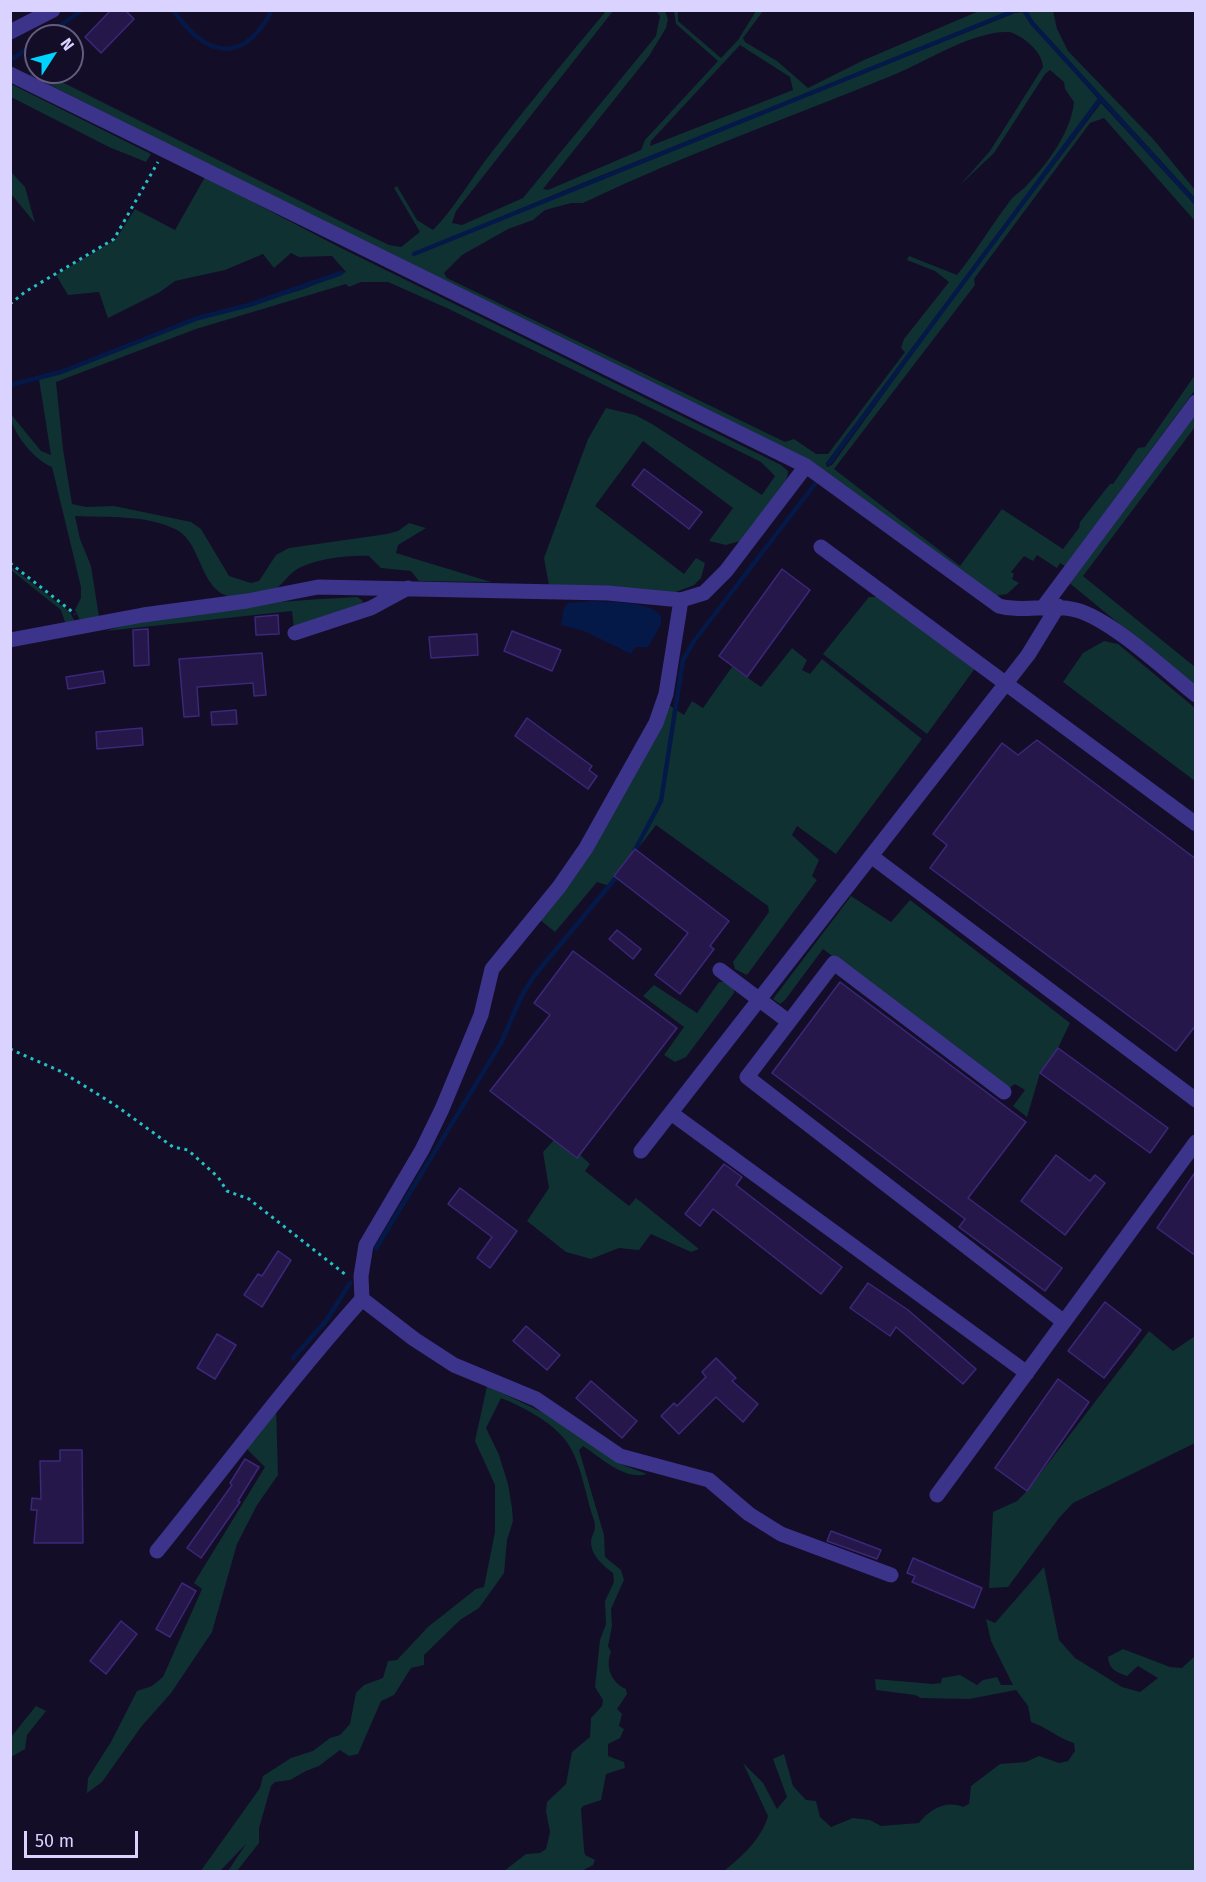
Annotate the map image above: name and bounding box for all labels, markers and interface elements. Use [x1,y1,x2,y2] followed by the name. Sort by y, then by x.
[24,24,84,84] north arrow
[57,34,78,54] text: N
[27,1819,141,1857] scale bar
[35,1830,74,1852] text: 50 m

